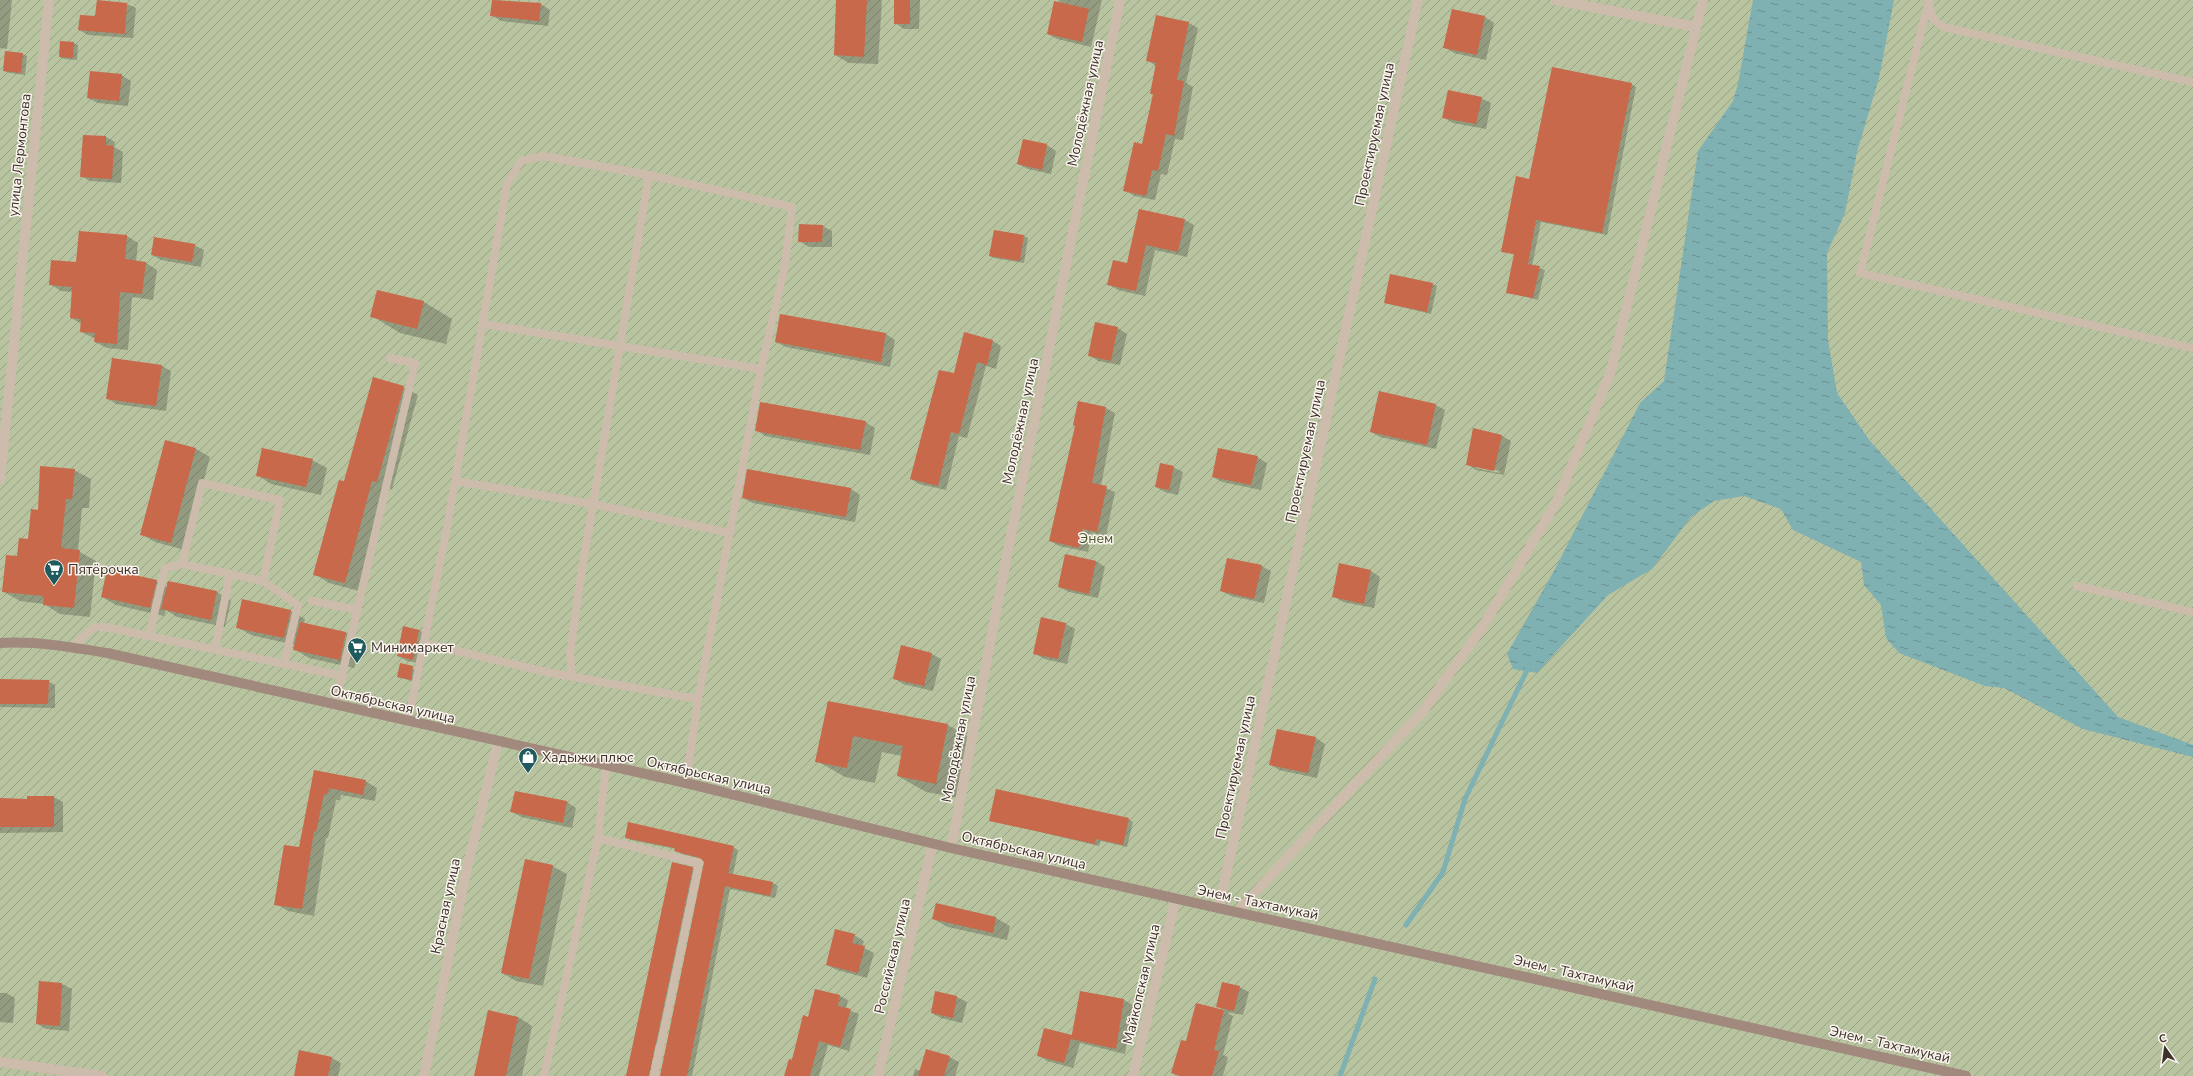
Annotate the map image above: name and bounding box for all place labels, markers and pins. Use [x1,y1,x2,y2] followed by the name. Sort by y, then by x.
[43,558,65,586] supermarket icon: Пятёрочка
[68,560,139,579] place label: Пятёрочка
[346,636,368,664] supermarket icon: Минимаркет
[371,638,455,657] place label: Минимаркет
[517,746,539,774] shop icon: Хадыжи плюс
[542,748,634,767] place label: Хадыжи плюс

